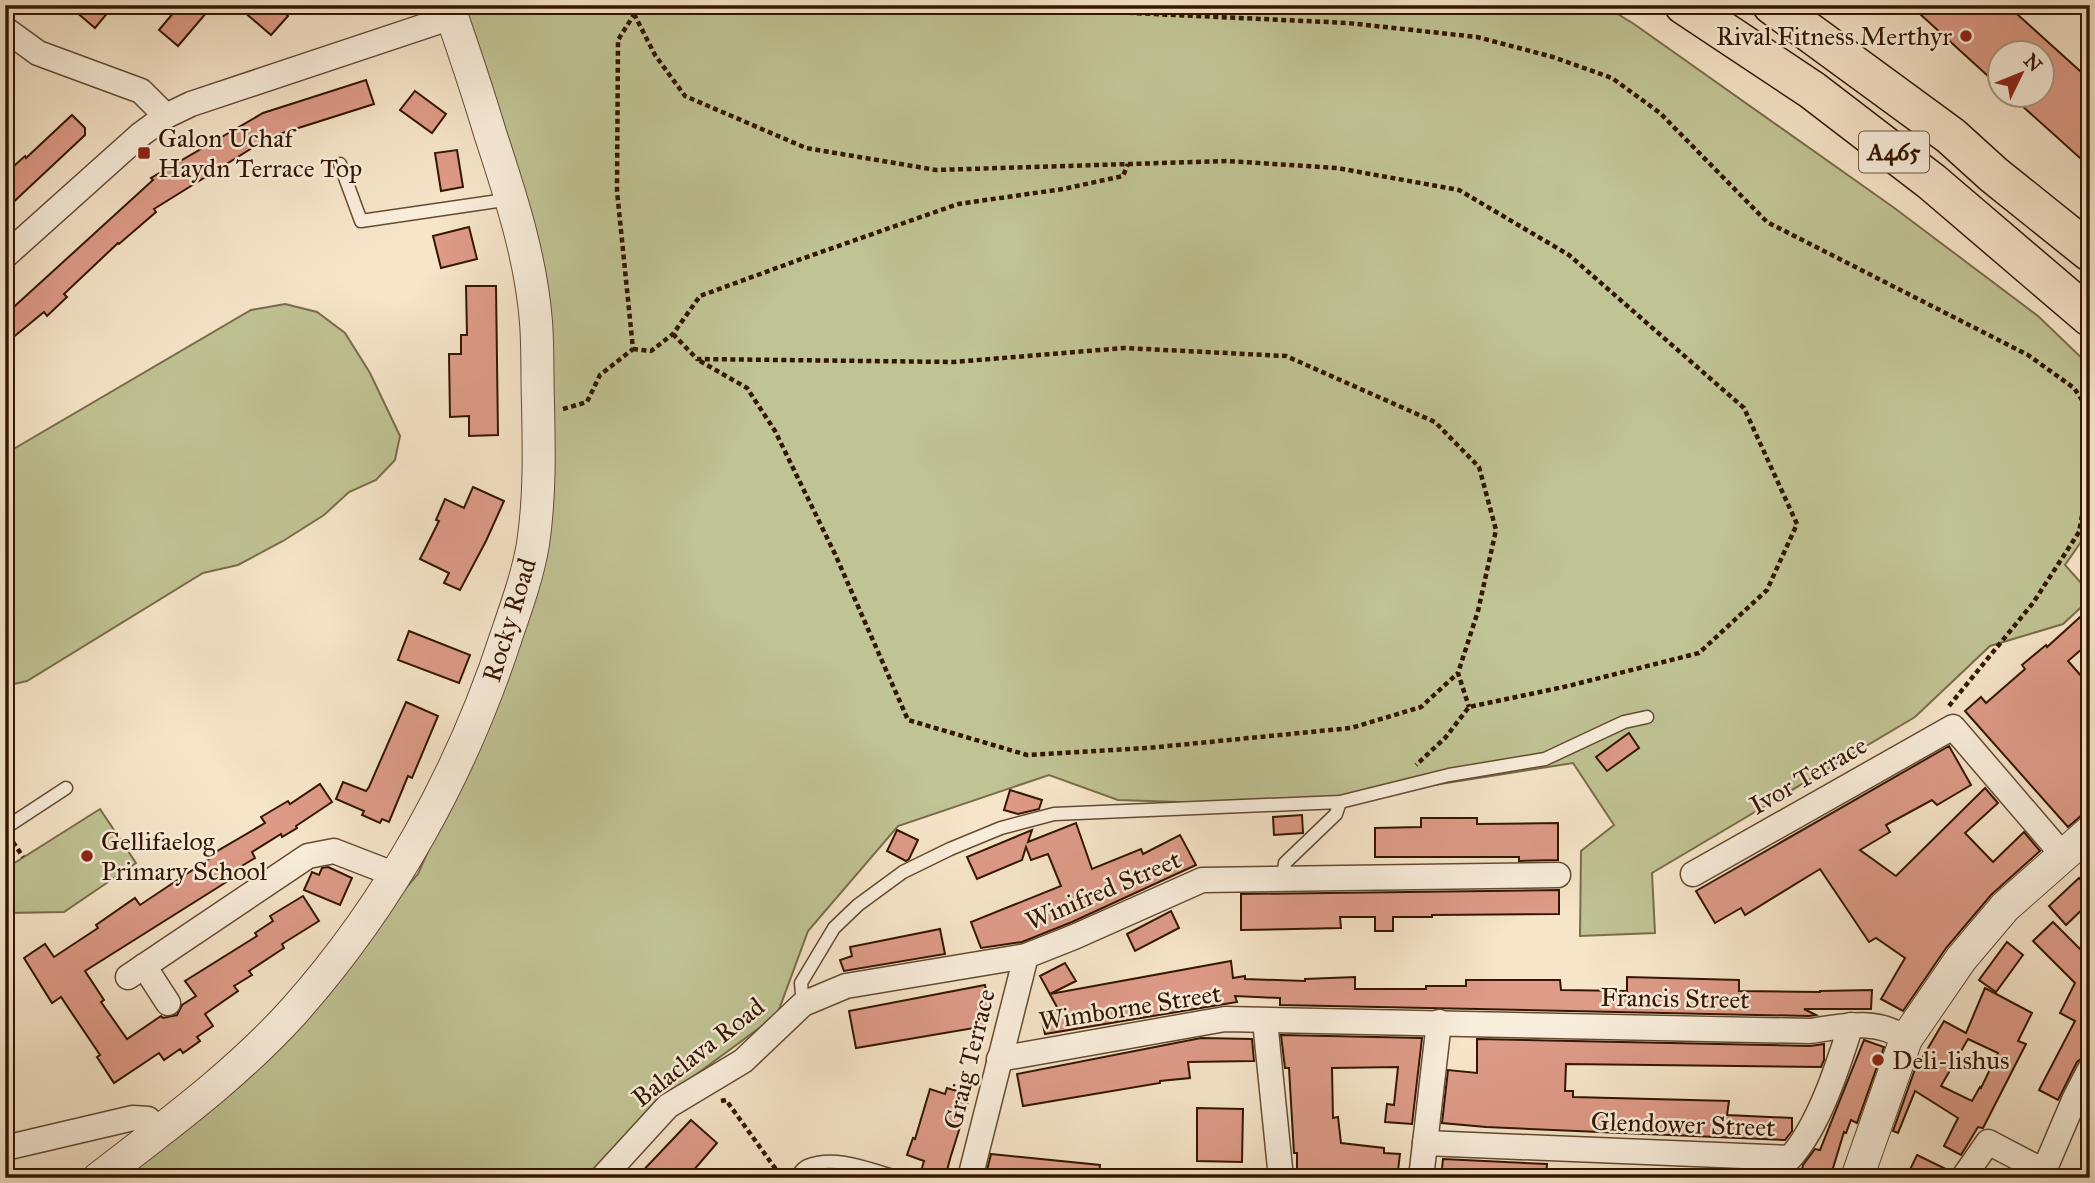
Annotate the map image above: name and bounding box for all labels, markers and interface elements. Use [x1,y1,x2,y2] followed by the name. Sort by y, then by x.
[1716,20,1952,52] place label: Rival Fitness Merthyr
[1958,28,1974,44] marker: Rival Fitness Merthyr
[1986,38,2056,108] north arrow
[2019,49,2047,76] text: N
[158,122,362,184] place label: Galon Uchaf Haydn Terrace Top
[1859,132,1929,172] road number: A465
[136,145,152,161] marker: Galon Uchaf Haydn Terrace Top
[475,554,543,686] street label: Rocky Road
[1744,729,1873,821] street label: Ivor Terrace
[101,825,267,887] place label: Gellifaelog Primary School
[1021,843,1185,937] street label: Winifred Street
[79,848,95,864] marker: Gellifaelog Primary School
[1037,977,1223,1037] street label: Wimborne Street
[1600,981,1750,1015] street label: Francis Street
[936,985,1002,1132] street label: Graig Terrace
[625,990,771,1114] street label: Balaclava Road
[1892,1044,2010,1076] place label: Deli-lishus
[1870,1052,1886,1068] marker: Deli-lishus
[1590,1105,1776,1143] street label: Glendower Street

